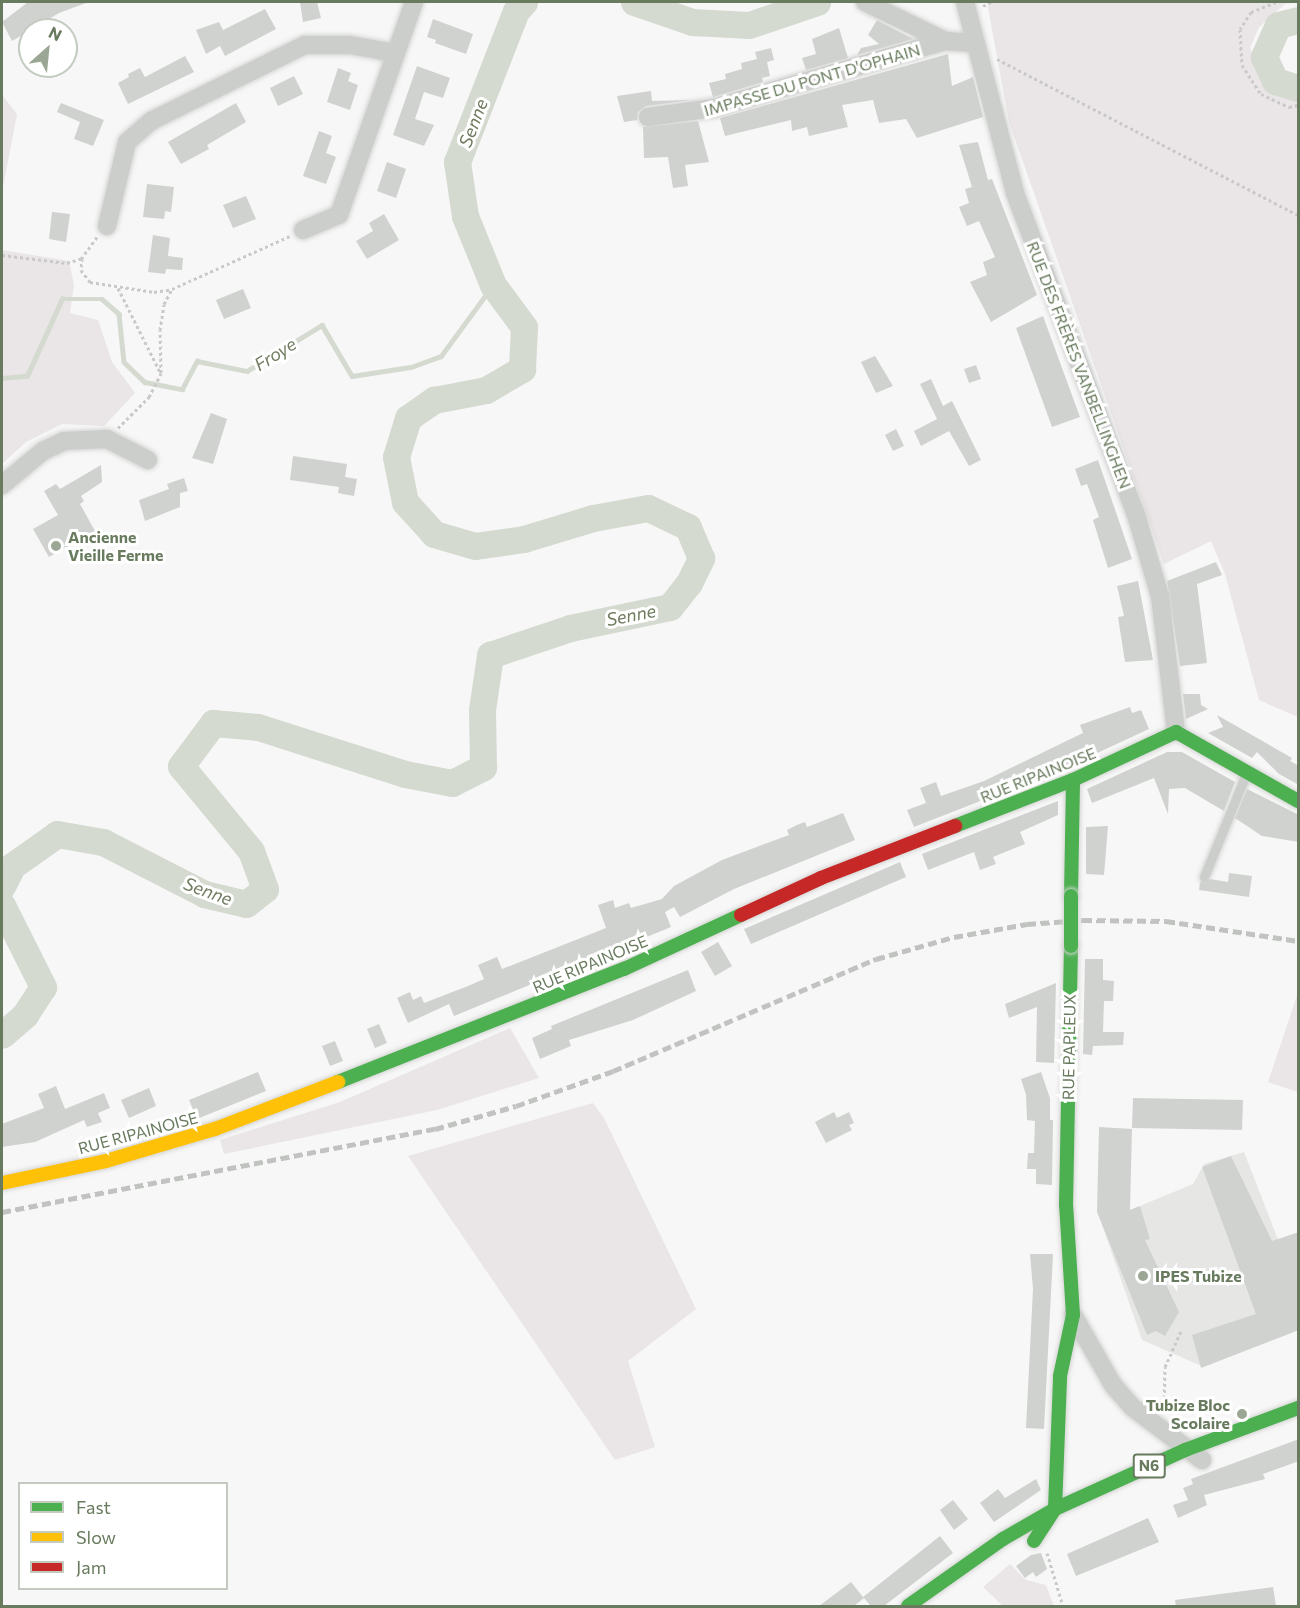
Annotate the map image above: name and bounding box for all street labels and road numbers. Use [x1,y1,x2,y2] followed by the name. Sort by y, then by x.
[702,40,922,120] street label: IMPASSE DU PONT D'OPHAIN
[1023,239,1135,491] street label: RUE DES FRÈRES VANBELLINGHEN
[977,743,1099,807] street label: RUE RIPAINOISE
[530,931,650,997] street label: RUE RIPAINOISE
[1058,994,1080,1100] street label: RUE PAPLEUX
[76,1108,200,1158] street label: RUE RIPAINOISE
[1132,1454,1166,1478] road number: N6

